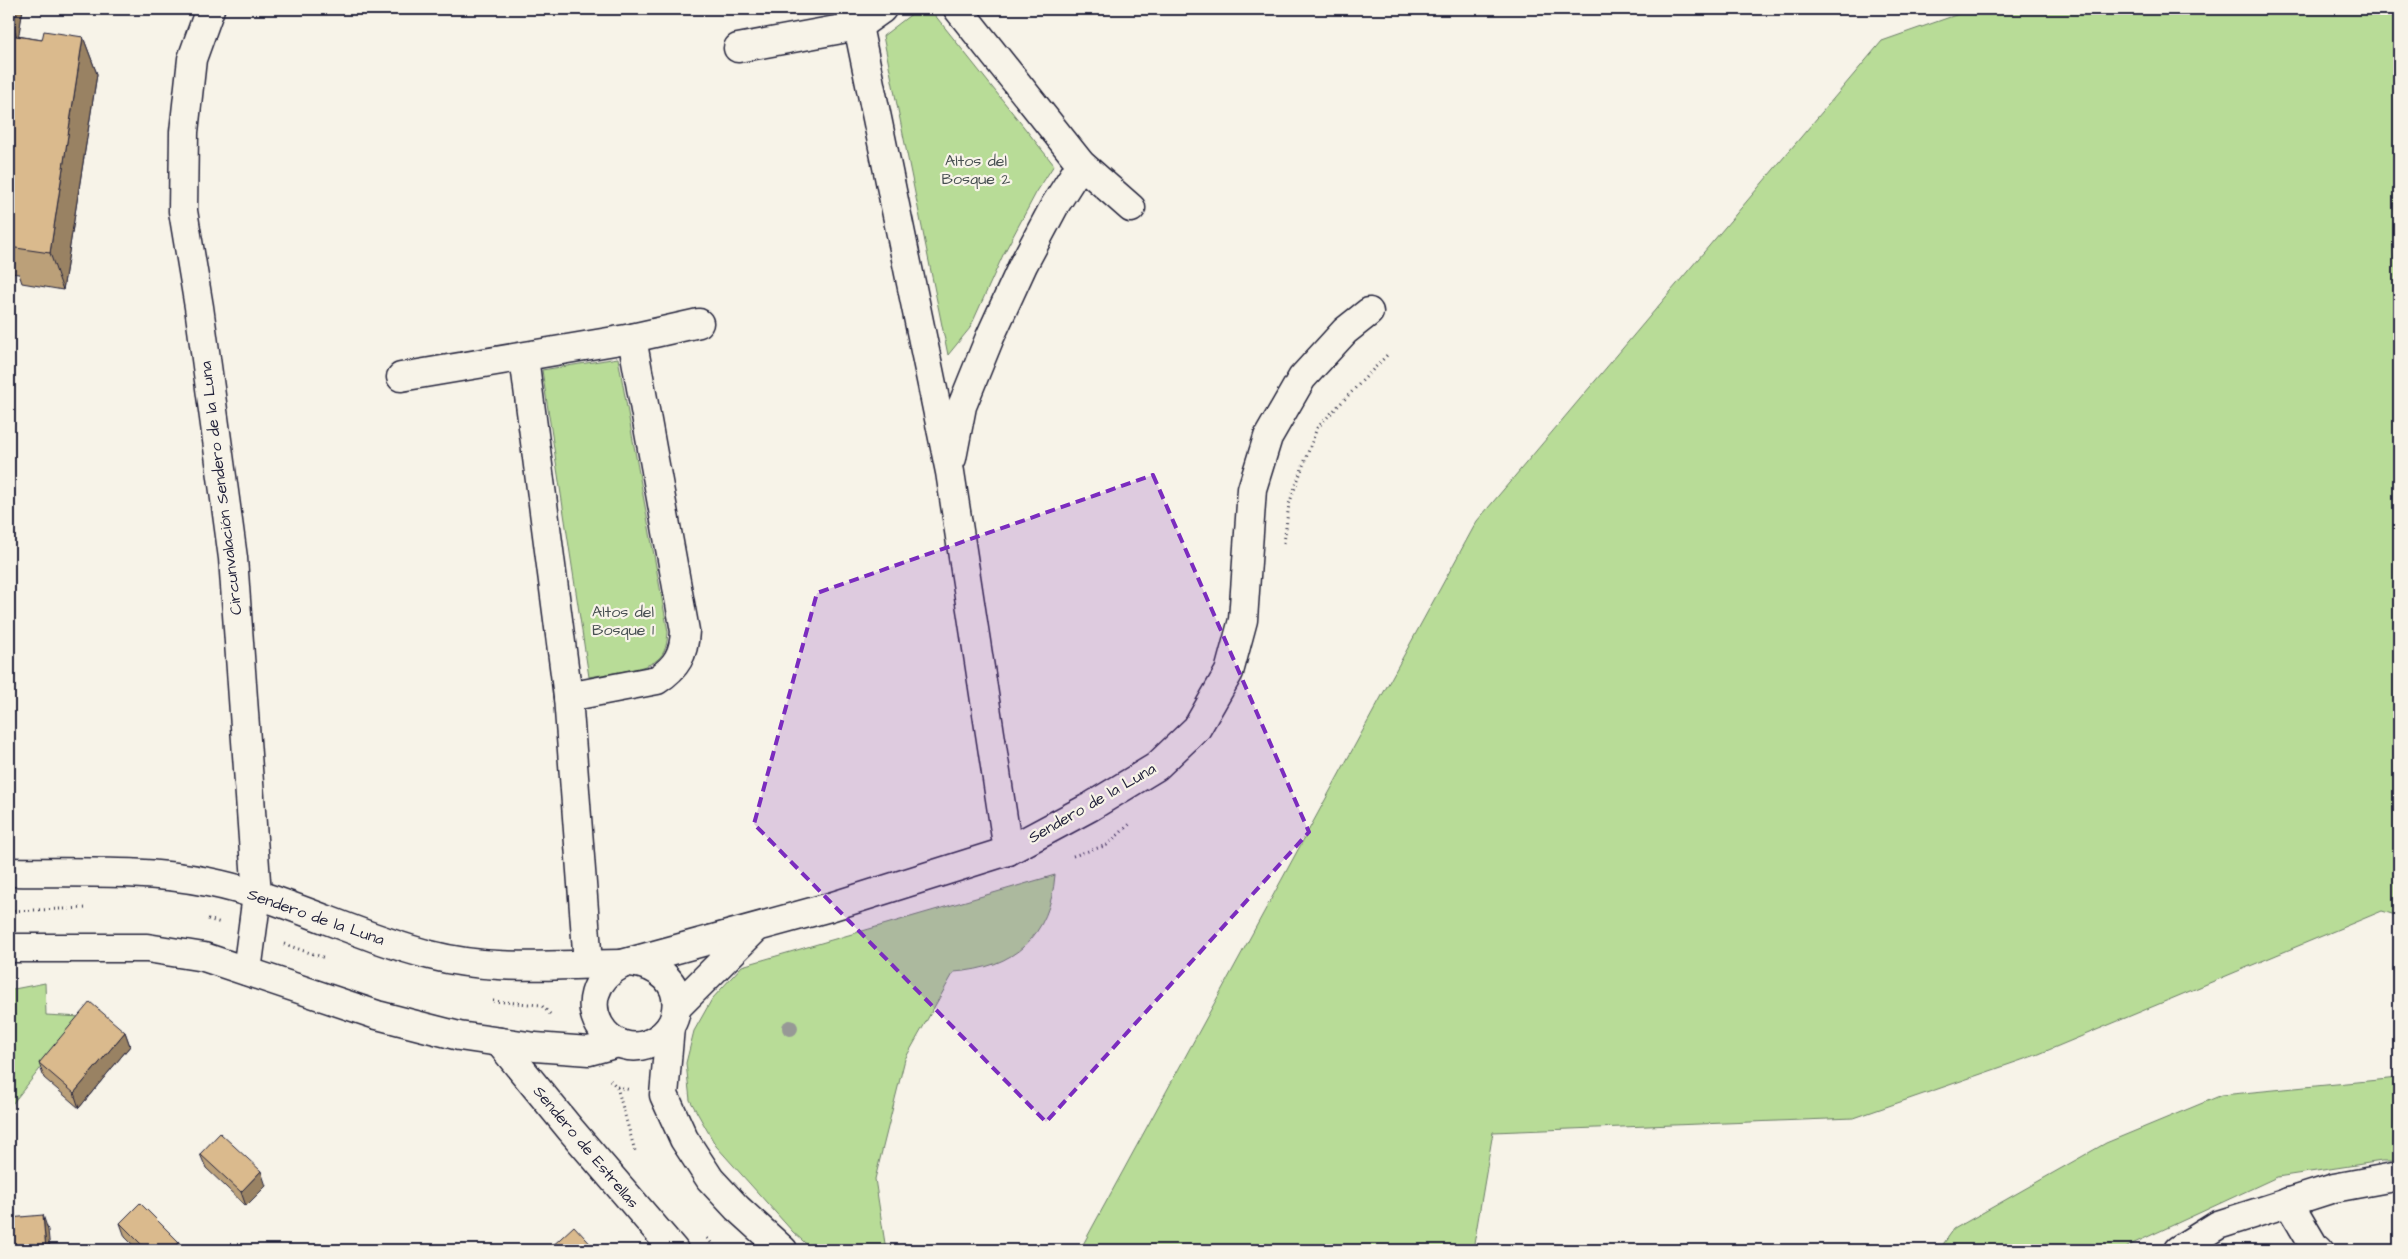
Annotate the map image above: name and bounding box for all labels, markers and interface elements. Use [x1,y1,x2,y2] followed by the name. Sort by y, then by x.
[942,150,1010,190] park label: Altos del Bosque 2
[195,360,247,616] street label: Circunvalación Sendero de la Luna
[592,601,654,641] park label: Altos del Bosque 1
[1024,758,1160,848] street label: Sendero de la Luna
[244,883,388,951] street label: Sendero de la Luna
[528,1081,644,1213] street label: Sendero de Estrellas

